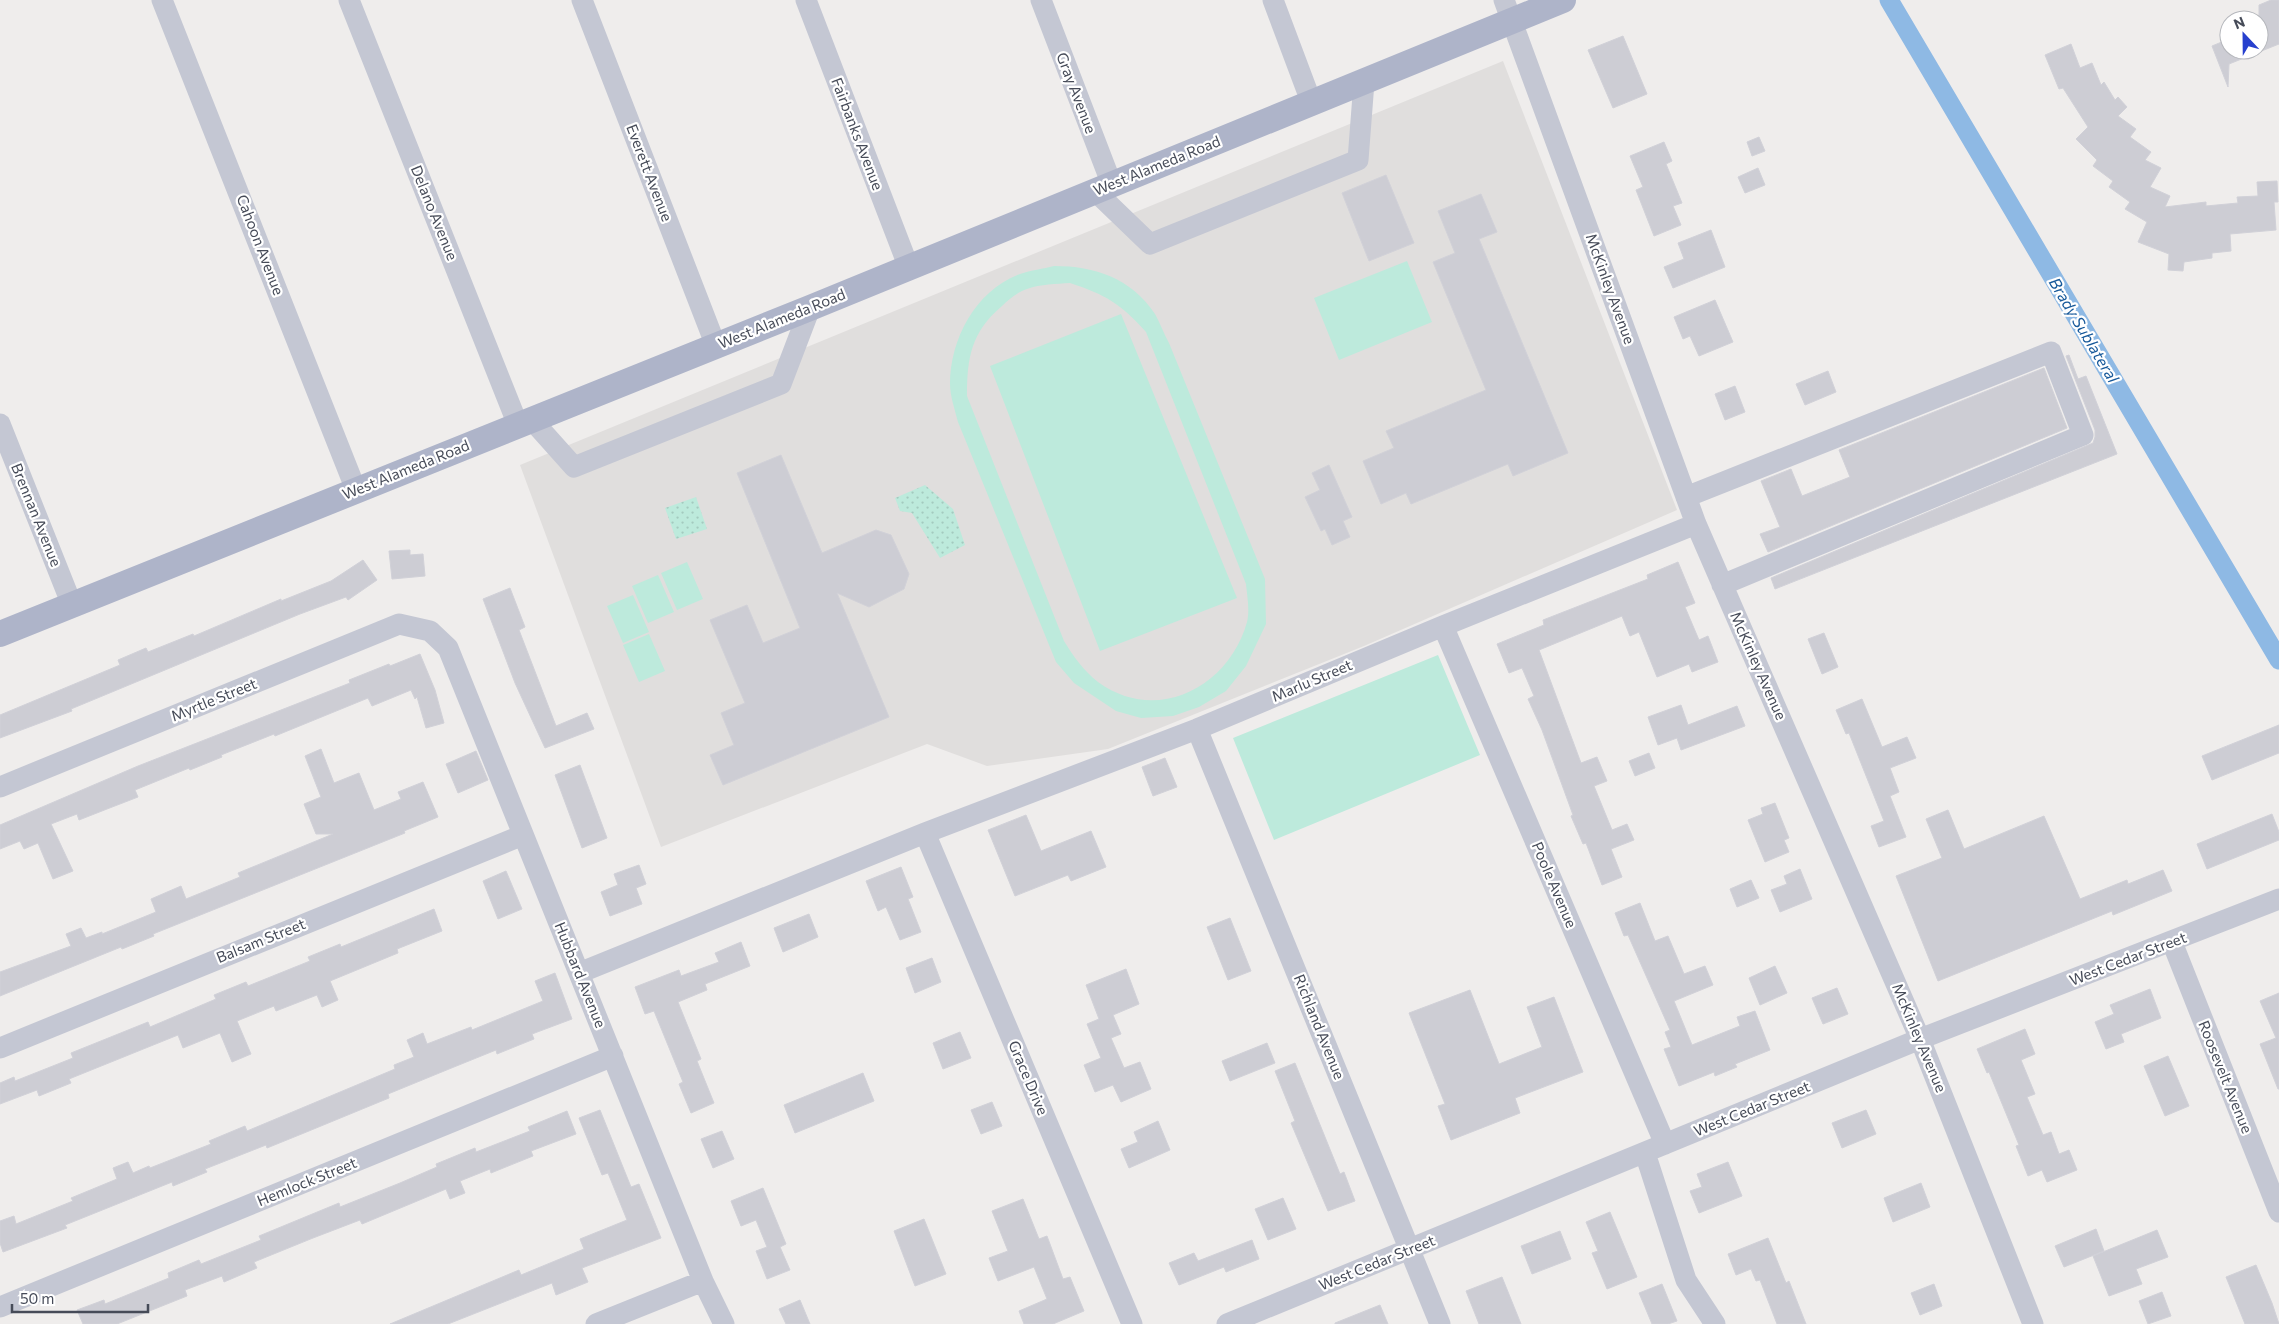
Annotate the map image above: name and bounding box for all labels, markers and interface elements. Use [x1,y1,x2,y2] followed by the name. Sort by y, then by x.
[2219,10,2269,60] north arrow
[2231,13,2247,32] text: N
[1053,50,1101,136] street label: Gray Avenue
[828,75,888,193] street label: Fairbanks Avenue
[623,121,677,224] street label: Everett Avenue
[1090,131,1223,199] street label: West Alameda Road
[408,162,462,263] street label: Delano Avenue
[234,192,288,297] street label: Cahoon Avenue
[1583,231,1639,347] street label: McKinley Avenue
[2046,274,2124,387] water label: Brady Sublateral
[715,284,848,352] street label: West Alameda Road
[339,435,472,503] street label: West Alameda Road
[8,460,66,569] street label: Brennan Avenue
[1727,609,1791,723] street label: McKinley Avenue
[1269,655,1354,705] street label: Marlu Street
[168,674,259,724] street label: Myrtle Street
[1529,839,1581,930] street label: Poole Avenue
[214,914,308,966] street label: Balsam Street
[552,919,610,1030] street label: Hubbard Avenue
[2067,927,2189,989] street label: West Cedar Street
[1291,971,1349,1082] street label: Richland Avenue
[1889,981,1951,1095] street label: McKinley Avenue
[2195,1018,2257,1136] street label: Roosevelt Avenue
[1005,1038,1053,1118] street label: Grace Drive
[1691,1077,1812,1140] street label: West Cedar Street
[254,1153,359,1209] street label: Hemlock Street
[1316,1231,1437,1294] street label: West Cedar Street
[12,1282,149,1314] scale bar
[20,1289,54,1307] text: 50 m

